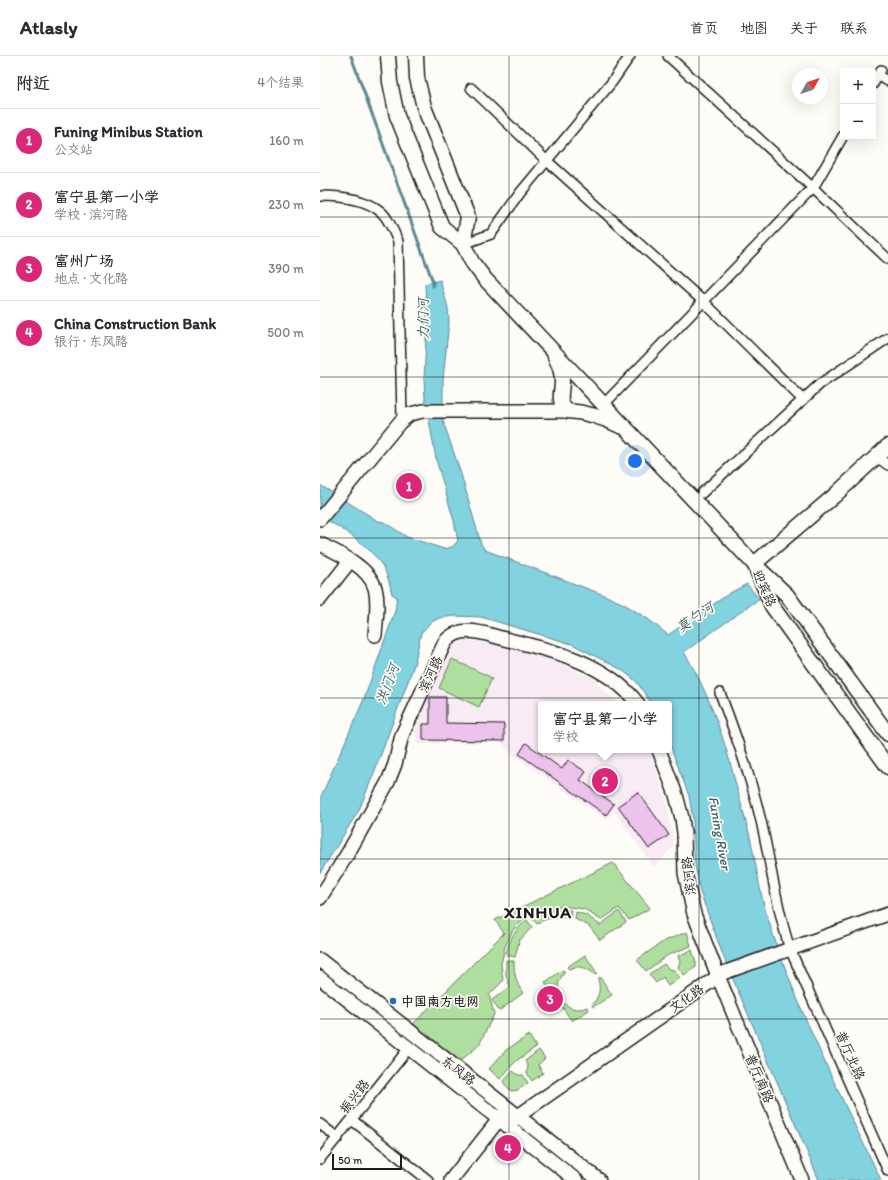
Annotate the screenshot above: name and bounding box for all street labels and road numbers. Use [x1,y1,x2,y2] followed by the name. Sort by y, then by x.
[750,567,779,609] street label: 迎宾路
[415,653,445,695] street label: 滨河路
[679,856,698,896] street label: 滨河路
[666,981,707,1016] street label: 文化路
[833,1028,868,1082] street label: 普厅北路
[742,1051,777,1105] street label: 普厅南路
[439,1052,479,1088] street label: 东风路
[336,1076,372,1116] street label: 振兴路

